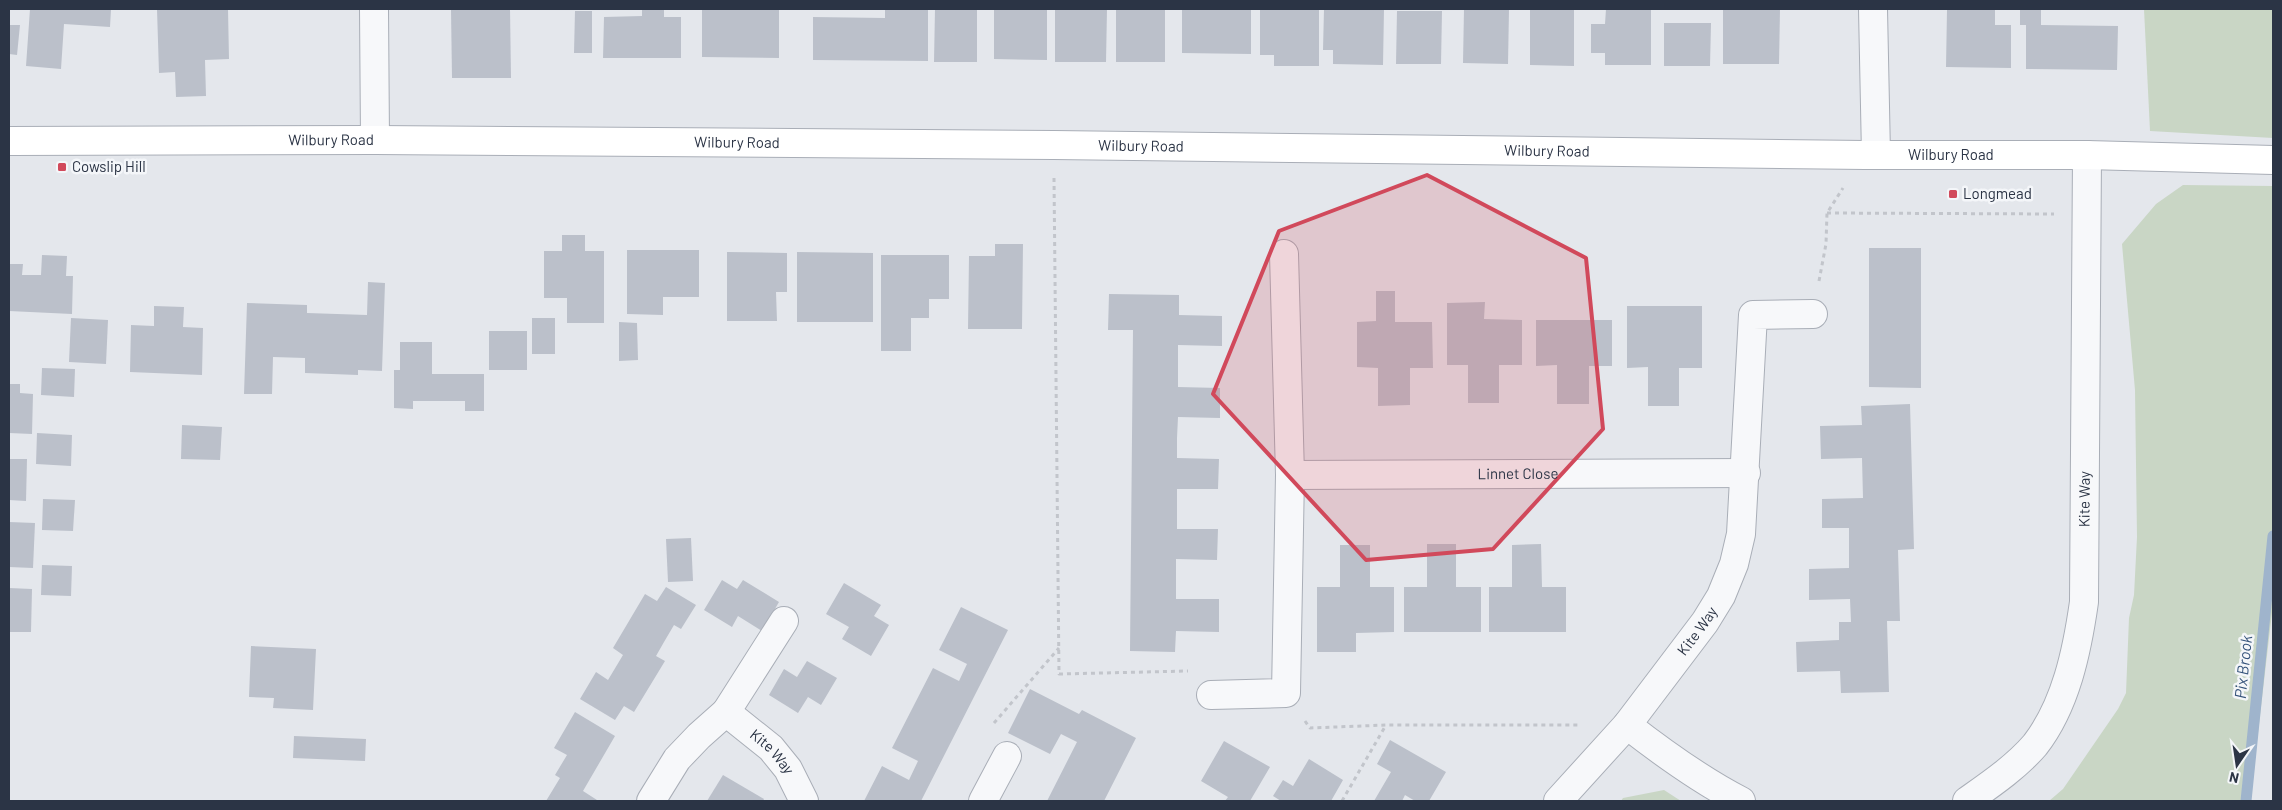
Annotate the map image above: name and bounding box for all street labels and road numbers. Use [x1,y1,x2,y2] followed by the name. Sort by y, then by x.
[288,130,374,148] street label: Wilbury Road
[694,132,780,151] street label: Wilbury Road
[1098,136,1184,155] street label: Wilbury Road
[1504,141,1590,160] street label: Wilbury Road
[1908,145,1994,163] street label: Wilbury Road
[1478,464,1558,482] street label: Linnet Close
[2075,471,2093,527] street label: Kite Way
[1673,603,1720,659] street label: Kite Way
[747,725,799,777] street label: Kite Way

